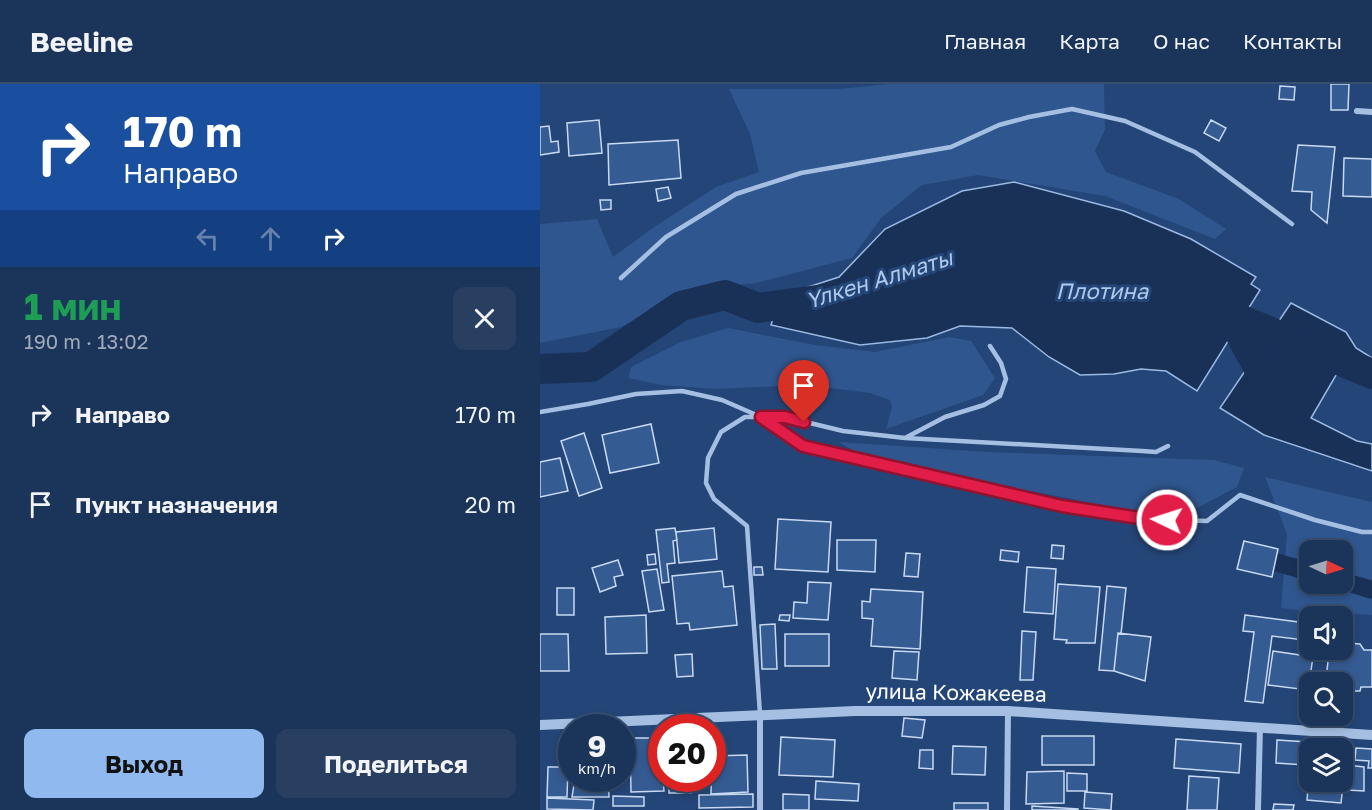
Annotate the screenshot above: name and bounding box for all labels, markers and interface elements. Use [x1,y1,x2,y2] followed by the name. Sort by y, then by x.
[30,25,133,58] text: Beeline
[944,28,1026,54] text: Главная
[1059,28,1120,54] text: Карта
[1153,28,1210,54] text: О нас
[1243,28,1342,54] text: Контакты
[123,106,242,156] text: 170 m
[24,108,102,186] icon: right
[123,157,238,189] text: Направо
[191,222,224,255] icon: left
[254,222,287,255] icon: ahead
[317,222,350,255] icon: right
[802,243,956,314] water label: Үлкен Алматы
[1056,277,1150,304] water label: Плотина
[24,285,121,328] text: 1 мин
[453,287,516,350] button: close
[24,329,148,353] text: 190 m · 13:02
[778,360,829,422] pin
[787,369,820,402] icon: arrive
[24,398,57,431] icon: right
[75,401,170,428] text: Направо
[455,401,516,428] text: 170 m
[24,488,57,521] icon: arrive
[1135,488,1199,552] position arrow
[75,491,278,518] text: Пункт назначения
[465,491,516,518] text: 20 m
[1299,540,1353,594] north arrow
[1299,540,1353,792] map controls
[1299,606,1353,660] button: sound
[1299,672,1353,726] button: search
[865,677,1047,707] street label: улица Кожакеева
[648,714,726,792] speed limit sign: 20
[587,728,607,764] text: 9
[24,729,264,798] button: Выход
[276,729,516,798] button: Поделиться
[1299,738,1353,792] button: layers
[578,759,616,777] text: km/h

